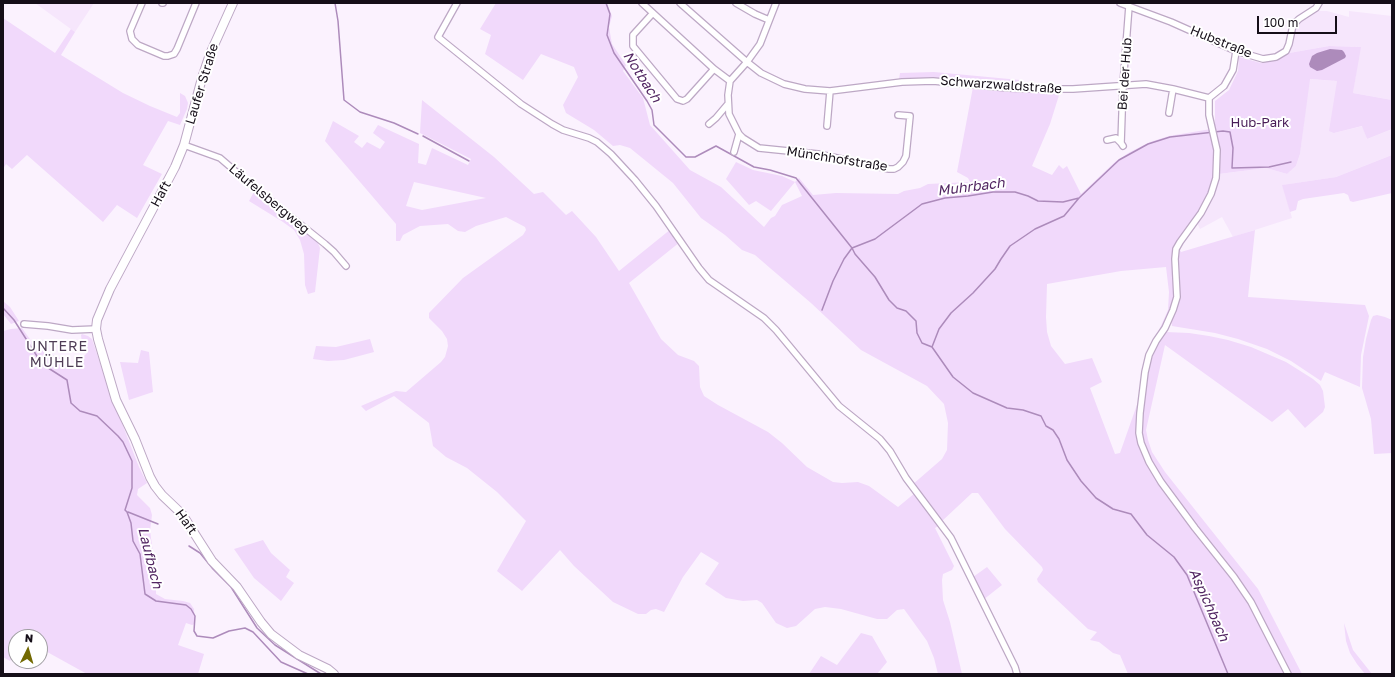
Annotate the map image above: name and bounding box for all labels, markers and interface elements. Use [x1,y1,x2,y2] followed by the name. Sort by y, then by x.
[1259,8,1339,34] scale bar
[1264,15,1298,30] text: 100 m
[1188,23,1254,61] street label: Hubstraße
[1115,37,1135,111] street label: Bei der Hub
[182,42,222,126] street label: Laufer Straße
[619,48,665,106] water label: Notbach
[940,73,1062,97] street label: Schwarzwaldstraße
[1231,115,1289,131] park label: Hub-Park
[785,143,889,175] street label: Münchhofstraße
[226,161,312,237] street label: Läufelsbergweg
[937,175,1005,199] water label: Muhrbach
[148,178,174,210] street label: Haft
[26,339,88,372] district label: UNTERE MÜHLE
[172,506,200,538] street label: Haft
[134,526,166,590] water label: Laufbach
[1185,566,1233,644] water label: Aspichbach
[8,629,48,669] north arrow
[24,631,34,644] text: N

